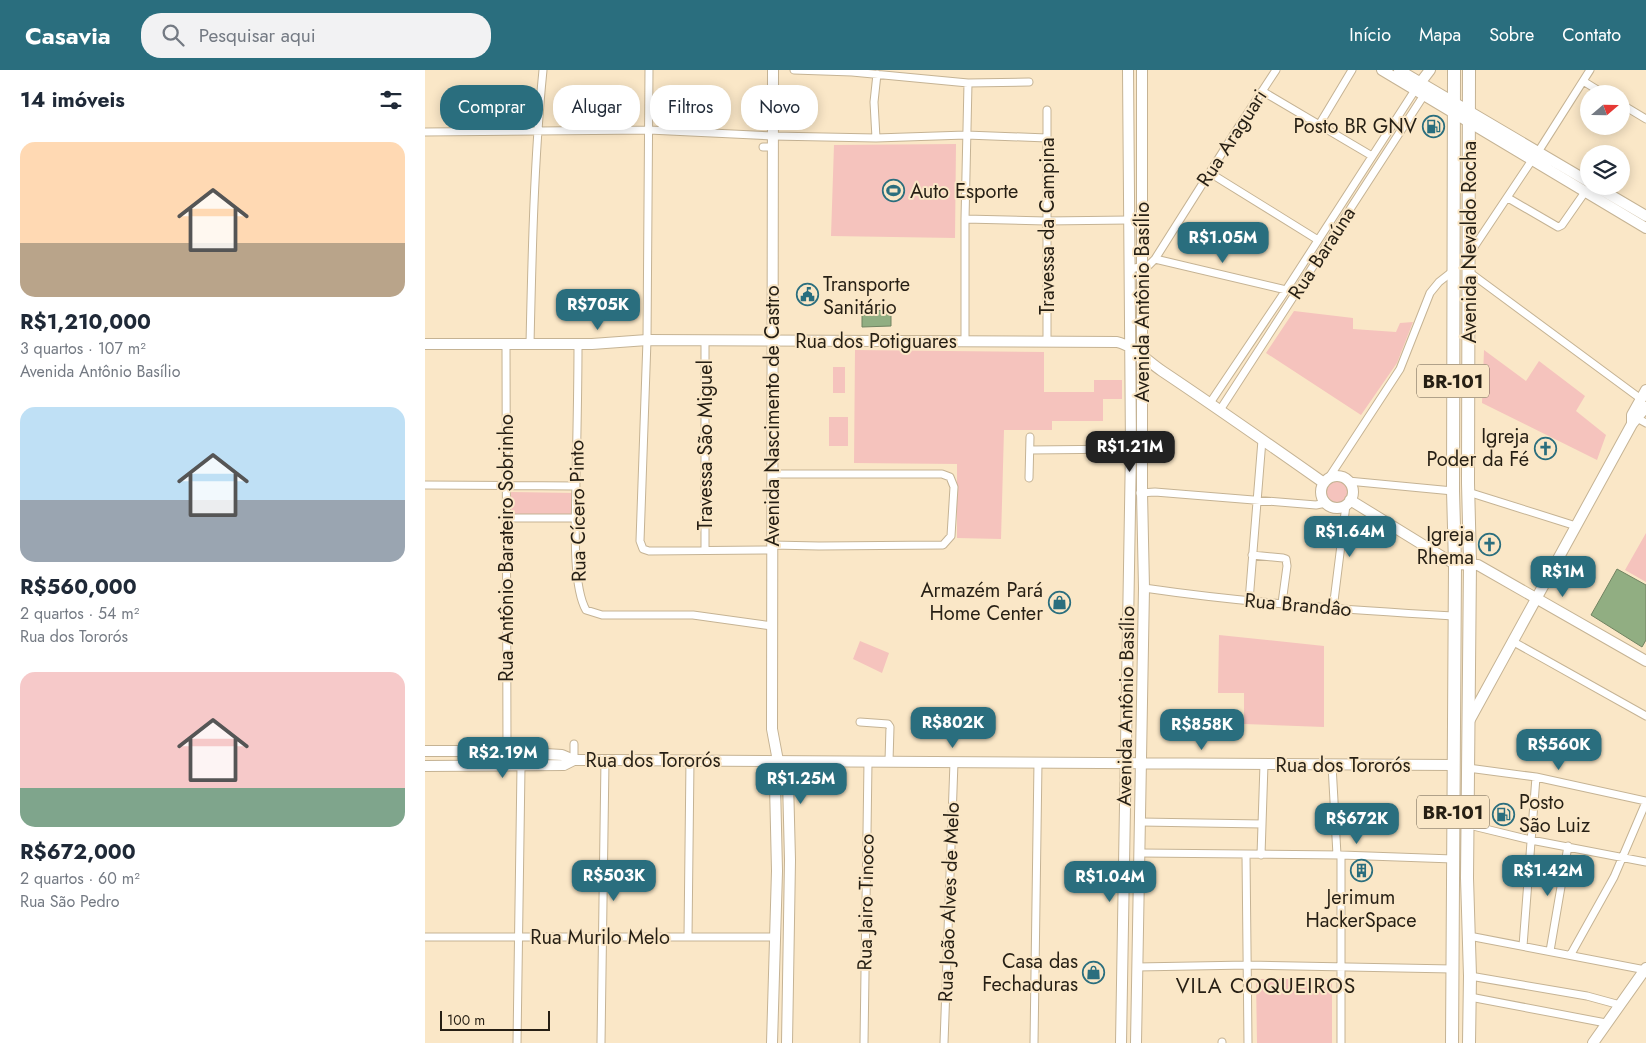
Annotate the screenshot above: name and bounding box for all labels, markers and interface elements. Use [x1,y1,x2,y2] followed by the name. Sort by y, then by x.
[141,13,491,58] search box
[25,18,111,53] text: Casavia
[159,21,187,49] icon: search
[199,22,316,49] text: Pesquisar aqui
[1349,22,1391,48] text: Início
[1419,22,1461,48] text: Mapa
[1489,22,1534,48] text: Sobre
[1562,22,1621,48] text: Contato
[1190,84,1274,192] street label: Rua Araguari
[20,85,125,115] text: 14 imóveis
[440,85,543,130] chip: Comprar
[553,85,640,130] chip: Alugar
[650,85,731,130] chip: Filtros
[741,85,818,130] chip: Novo
[1580,85,1630,135] north arrow
[1580,85,1630,195] map controls
[377,86,405,114] icon: filters
[1293,112,1418,141] place label: Posto BR GNV
[1421,114,1445,138] fuel station icon: Posto BR GNV
[1033,137,1062,315] street label: Travessa da Campina
[1455,141,1484,343] street label: Avenida Nevaldo Rocha
[1580,145,1630,195] button: layers
[168,175,258,265] icon: home
[910,177,1018,206] place label: Auto Esporte
[882,179,906,203] sports icon: Auto Esporte
[1281,201,1363,305] street label: Rua Baraúna
[1128,202,1157,402] street label: Avenida Antônio Basílio
[1177,222,1269,264] pin: R$1.05M
[1189,226,1257,249] text: R$1.05M
[823,270,910,322] place label: Transporte Sanitário
[795,283,819,307] public building icon: Transporte Sanitário
[758,285,787,547] street label: Avenida Nascimento de Castro
[557,288,639,331] pin: R$705K
[567,293,629,316] text: R$705K
[20,307,151,337] text: R$1,210,000
[795,327,957,356] street label: Rua dos Potiguares
[20,337,146,360] text: 3 quartos · 107 m²
[20,360,180,383] text: Avenida Antônio Basílio
[691,360,720,530] street label: Travessa São Miguel
[1417,364,1489,398] road number: BR-101
[492,414,521,682] street label: Rua Antônio Barateiro Sobrinho
[1426,422,1529,474] place label: Igreja Poder da Fé
[1084,430,1176,473] pin: R$1.21M
[1097,435,1163,458] text: R$1.21M
[1533,436,1557,460] church icon: Igreja Poder da Fé
[168,440,258,530] icon: home
[562,440,594,582] street label: Rua Cícero Pinto
[1304,516,1396,558] pin: R$1.64M
[1315,520,1385,543] text: R$1.64M
[1417,520,1474,572] place label: Igreja Rhema
[1478,533,1502,557] church icon: Igreja Rhema
[1533,556,1593,598] pin: R$1M
[1542,560,1584,583] text: R$1M
[20,572,137,602] text: R$560,000
[920,576,1043,628] place label: Armazém Pará Home Center
[1243,586,1353,624] street label: Rua Brandâo
[1047,590,1071,614] shop icon: Armazém Pará Home Center
[20,602,139,625] text: 2 quartos · 54 m²
[1110,605,1142,807] street label: Avenida Antônio Basílio
[20,625,128,648] text: Rua dos Tororós
[168,705,258,795] icon: home
[912,706,994,749] pin: R$802K
[1161,708,1243,751] pin: R$858K
[922,711,984,734] text: R$802K
[1171,713,1233,736] text: R$858K
[1518,728,1600,771] pin: R$560K
[1527,733,1591,756] text: R$560K
[457,736,549,779] pin: R$2.19M
[468,741,538,764] text: R$2.19M
[586,746,720,775] street label: Rua dos Tororós
[1276,751,1410,780] street label: Rua dos Tororós
[755,762,847,805] pin: R$1.25M
[767,767,835,790] text: R$1.25M
[1519,788,1590,840] place label: Posto São Luiz
[1417,796,1489,829] road number: BR-101
[931,801,967,1002] street label: Rua João Alves de Melo
[1316,802,1398,845] pin: R$672K
[1491,802,1515,826] fuel station icon: Posto São Luiz
[1326,807,1388,830] text: R$672K
[850,833,882,971] street label: Rua Jairo Tinoco
[20,837,136,867] text: R$672,000
[1502,854,1594,897] pin: R$1.42M
[1349,859,1373,883] building icon: Jerimum HackerSpace
[1513,859,1583,882] text: R$1.42M
[573,860,655,902] pin: R$503K
[1064,860,1156,903] pin: R$1.04M
[583,864,645,887] text: R$503K
[1075,865,1145,888] text: R$1.04M
[20,867,140,890] text: 2 quartos · 60 m²
[1306,883,1416,935] place label: Jerimum HackerSpace
[20,890,120,913] text: Rua São Pedro
[530,923,670,952] street label: Rua Murilo Melo
[982,947,1078,999] place label: Casa das Fechaduras
[1082,961,1106,985] shop icon: Casa das Fechaduras
[1176,971,1356,1001] district label: VILA COQUEIROS
[440,1008,550,1031] scale bar
[447,1010,485,1030] text: 100 m

